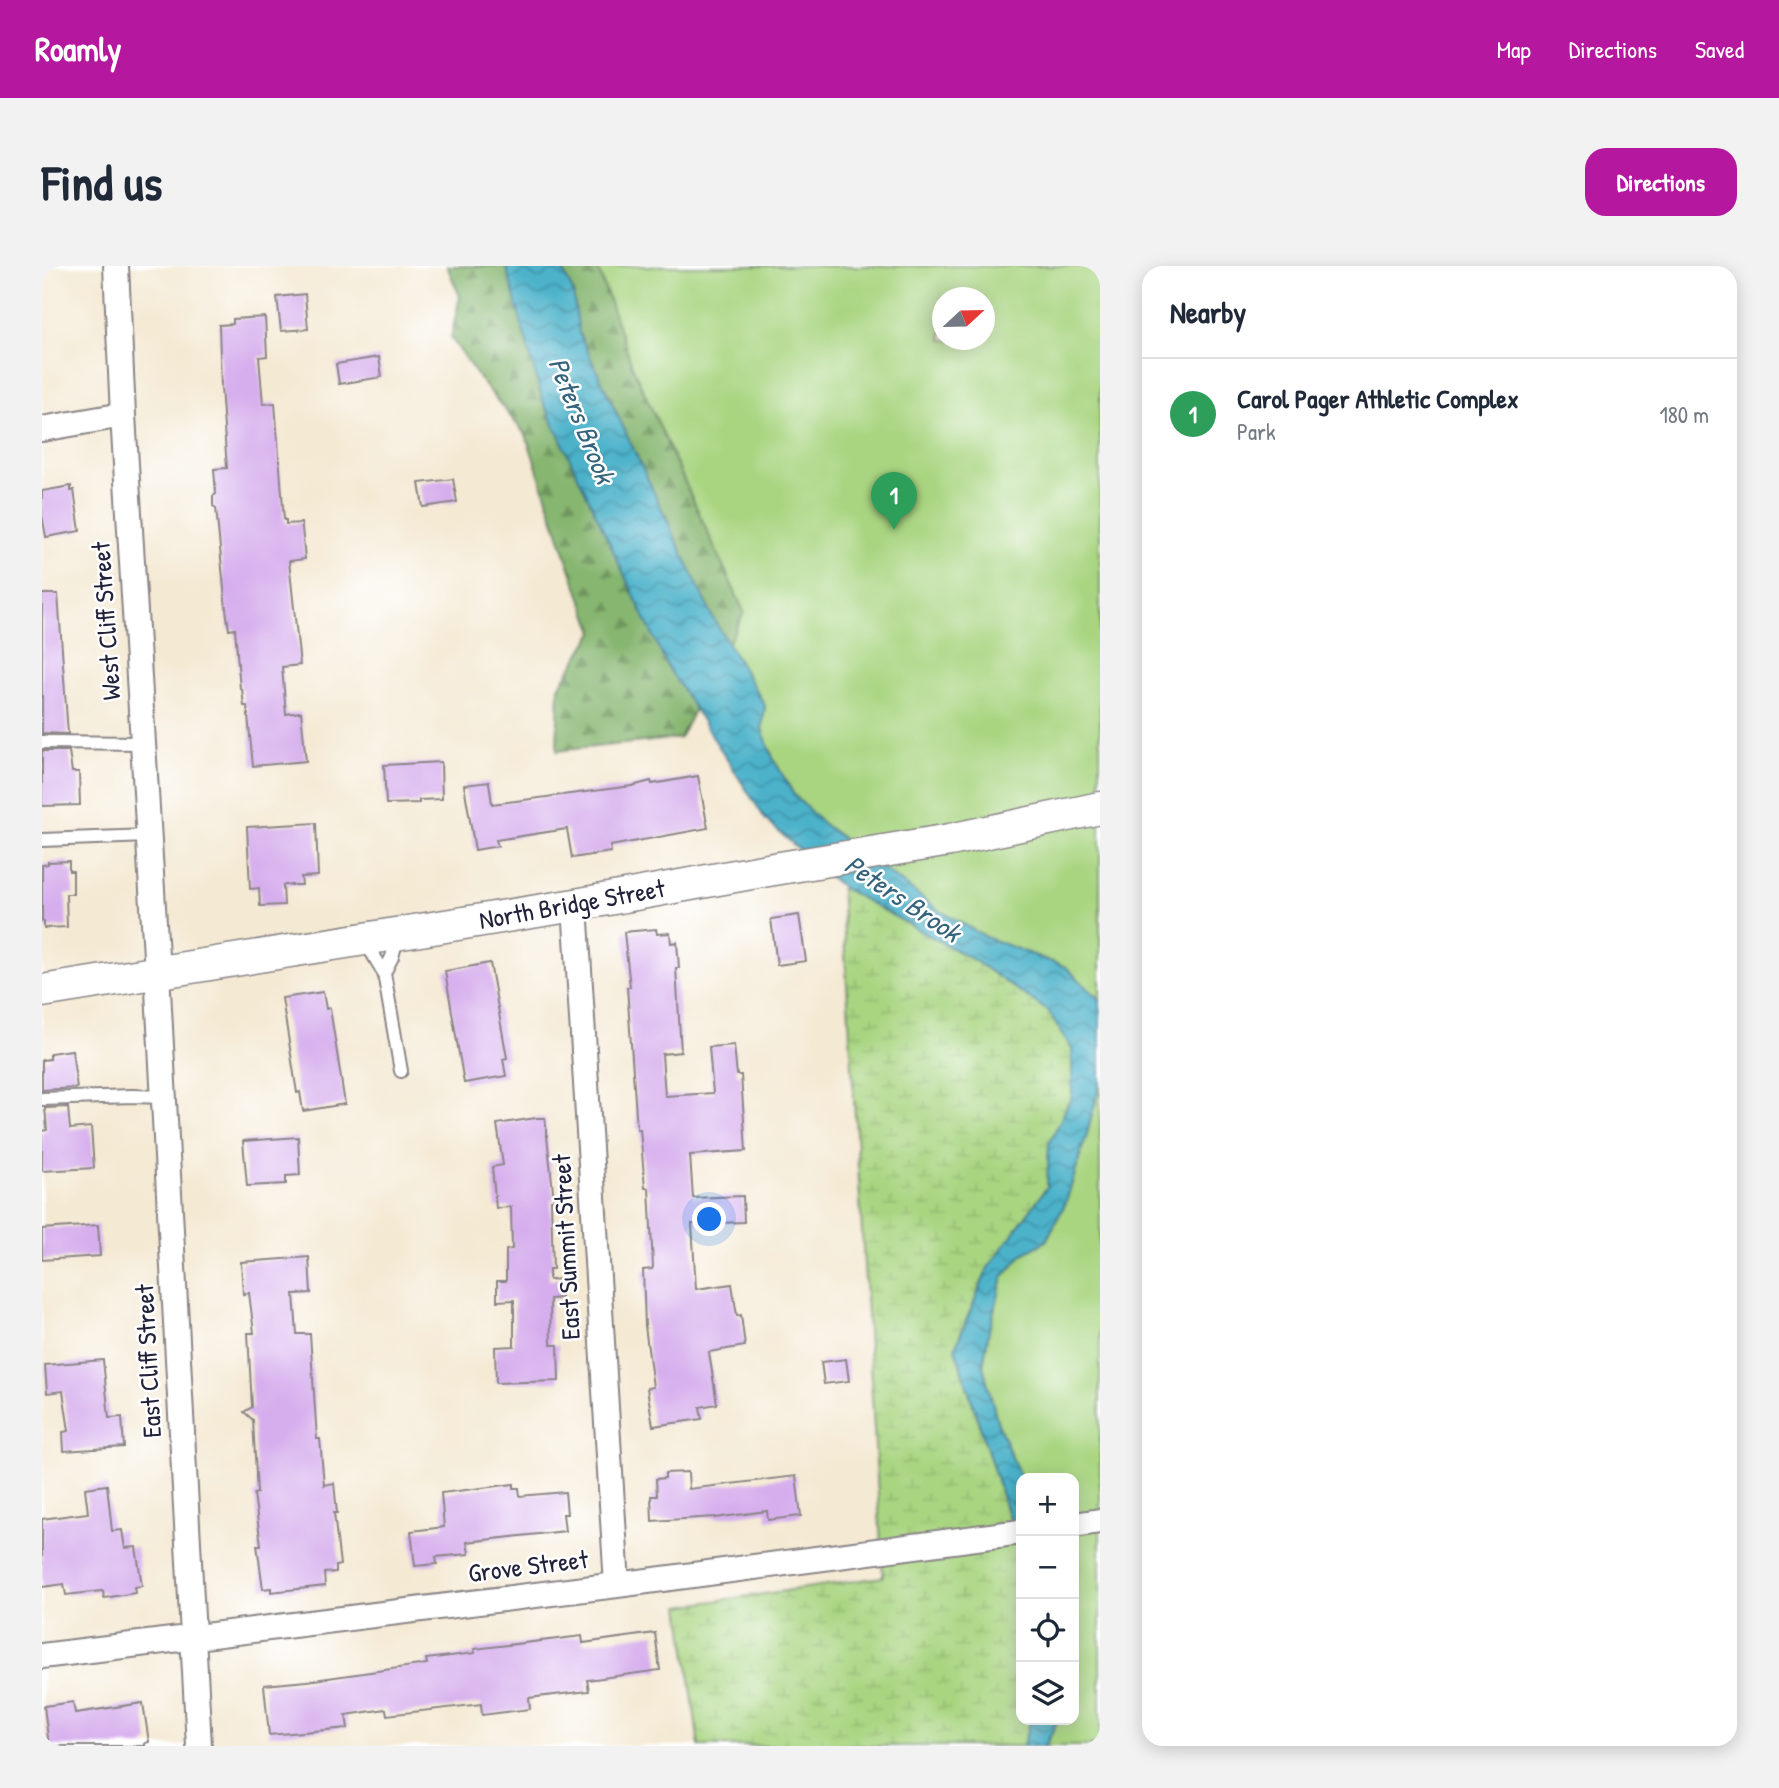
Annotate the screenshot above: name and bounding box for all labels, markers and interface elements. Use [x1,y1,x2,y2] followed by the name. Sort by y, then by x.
[35,27,121,71] text: Roamly
[1497,33,1531,65] text: Map
[1569,33,1657,65] text: Directions
[1695,33,1744,65] text: Saved
[1585,148,1737,216] button: Directions
[42,149,162,215] text: Find us
[932,287,995,350] north arrow
[1170,292,1246,332] text: Nearby
[540,351,625,491] water label: Peters Brook
[1237,381,1519,416] text: Carol Pager Athletic Complex
[1189,399,1197,430] text: 1
[1659,399,1709,430] text: 180 m
[1237,416,1275,447] text: Park
[871,472,917,530] pin: 1
[82,540,128,701] street label: West Cliff Street
[837,845,971,952] water label: Peters Brook
[476,870,668,937] street label: North Bridge Street
[543,1152,588,1341] street label: East Summit Street
[692,1202,726,1236] your location
[126,1282,169,1439] street label: East Cliff Street
[1016,1473,1079,1725] map controls
[1016,1473,1079,1536] button: +
[1016,1536,1079,1599] button: −
[466,1541,591,1590] street label: Grove Street
[1016,1599,1079,1662] button: locate
[1016,1662,1079,1725] button: layers

